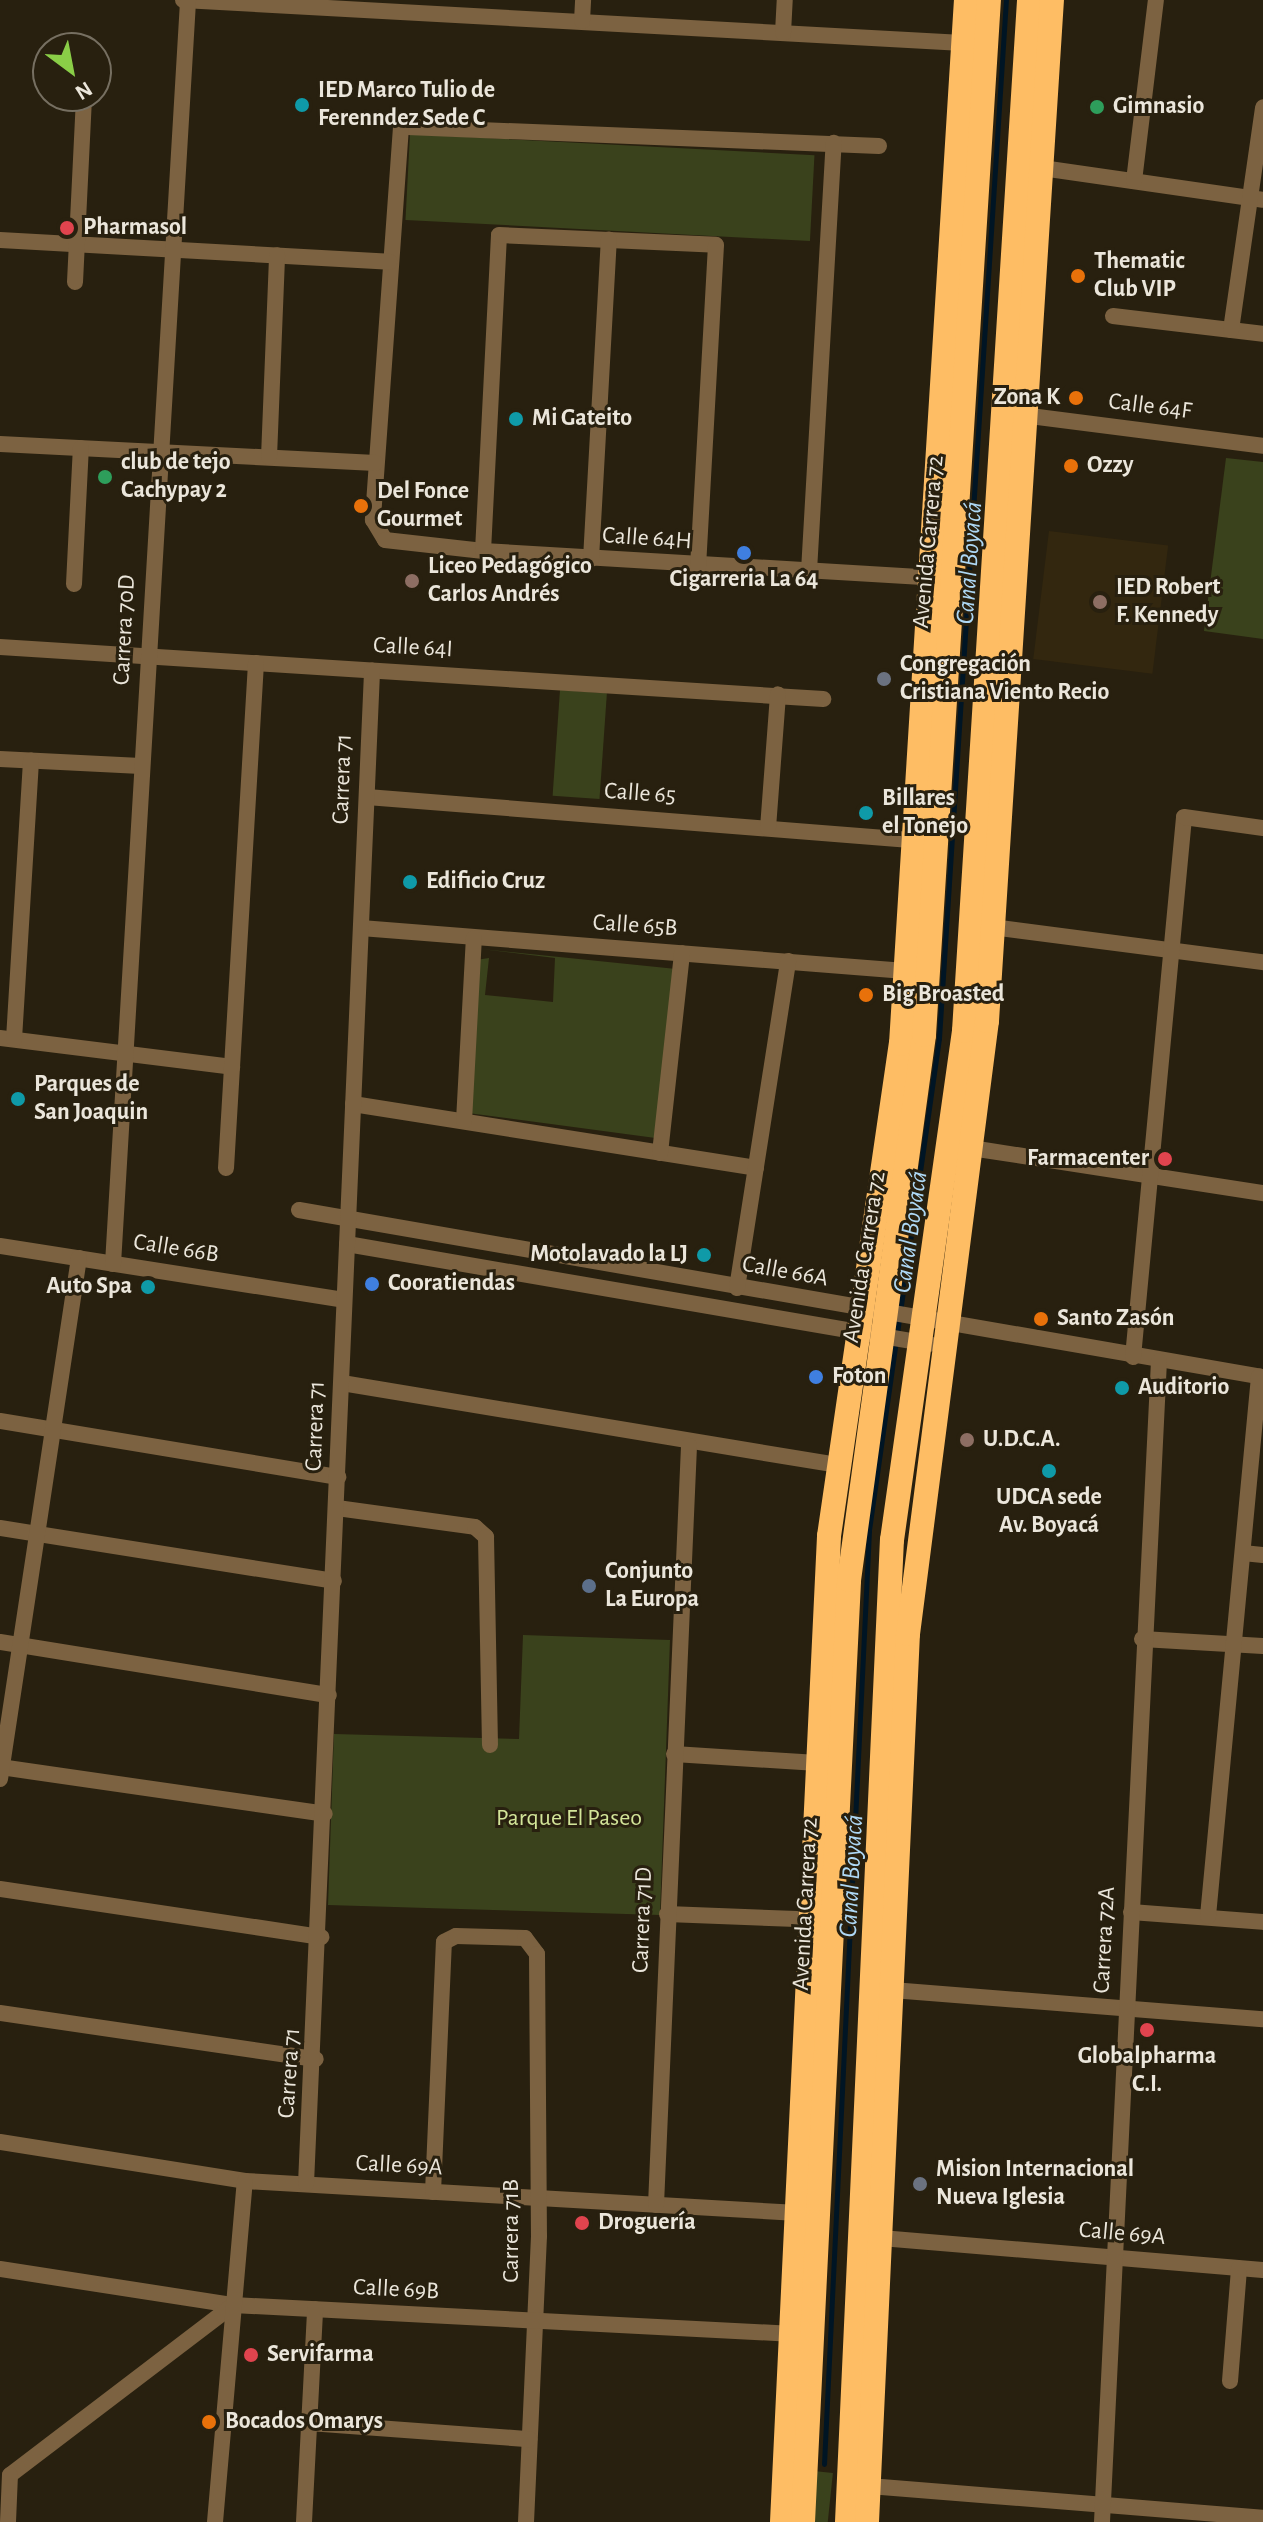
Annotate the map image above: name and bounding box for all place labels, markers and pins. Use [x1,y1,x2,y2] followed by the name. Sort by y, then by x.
[318,77,495,133] place label: IED Marco Tulio de Ferenndez Sede C
[1113,93,1204,121] place label: Gimnasio
[293,96,311,114] marker: IED Marco Tulio de Ferenndez Sede C
[1088,98,1106,116] marker: Gimnasio
[83,214,187,242] place label: Pharmasol
[58,219,76,237] marker: Pharmasol
[1094,248,1185,304] place label: Thematic Club VIP
[1069,267,1087,285] marker: Thematic Club VIP
[994,384,1060,412] place label: Zona K
[1067,389,1085,407] marker: Zona K
[532,405,632,433] place label: Mi Gateito
[507,410,525,428] marker: Mi Gateito
[121,449,231,505] place label: club de tejo Cachypay 2
[1087,452,1134,480] place label: Ozzy
[1062,457,1080,475] marker: Ozzy
[96,468,114,486] marker: club de tejo Cachypay 2
[377,478,469,534] place label: Del Fonce Gourmet
[352,497,370,515] marker: Del Fonce Gourmet
[735,544,753,562] marker: Cigarreria La 64
[428,553,592,609] place label: Liceo Pedagógico Carlos Andrés
[670,566,818,594] place label: Cigarreria La 64
[403,572,421,590] marker: Liceo Pedagógico Carlos Andrés
[1116,574,1220,630] place label: IED Robert F. Kennedy
[1091,593,1109,611] marker: IED Robert F. Kennedy
[900,651,1109,707] place label: Congregación Cristiana Viento Recio
[875,670,893,688] marker: Congregación Cristiana Viento Recio
[882,785,968,841] place label: Billares el Tonejo
[857,804,875,822] marker: Billares el Tonejo
[426,868,545,896] place label: Edificio Cruz
[401,873,419,891] marker: Edificio Cruz
[882,981,1004,1009] place label: Big Broasted
[857,986,875,1004] marker: Big Broasted
[34,1071,148,1127] place label: Parques de San Joaquin
[9,1090,27,1108] marker: Parques de San Joaquin
[1027,1145,1149,1173] place label: Farmacenter
[1156,1150,1174,1168] marker: Farmacenter
[530,1241,688,1269] place label: Motolavado la LJ
[695,1246,713,1264] marker: Motolavado la LJ
[388,1270,515,1298] place label: Cooratiendas
[46,1273,132,1301] place label: Auto Spa
[363,1275,381,1293] marker: Cooratiendas
[139,1278,157,1296] marker: Auto Spa
[1057,1305,1174,1333] place label: Santo Zasón
[1032,1310,1050,1328] marker: Santo Zasón
[832,1363,887,1391] place label: Foton
[807,1368,825,1386] marker: Foton
[1138,1374,1229,1402] place label: Auditorio
[1113,1379,1131,1397] marker: Auditorio
[983,1426,1061,1454] place label: U.D.C.A.
[958,1431,976,1449] marker: U.D.C.A.
[1040,1462,1058,1480] marker: UDCA sede Av. Boyacá
[996,1484,1102,1540] place label: UDCA sede Av. Boyacá
[605,1558,699,1614] place label: Conjunto La Europa
[580,1577,598,1595] marker: Conjunto La Europa
[1138,2021,1156,2039] marker: Globalpharma C.I.
[1078,2043,1216,2099] place label: Globalpharma C.I.
[936,2156,1134,2212] place label: Mision Internacional Nueva Iglesia
[911,2175,929,2193] marker: Mision Internacional Nueva Iglesia
[598,2209,696,2237] place label: Droguería
[573,2214,591,2232] marker: Droguería
[267,2341,374,2369] place label: Servifarma
[242,2346,260,2364] marker: Servifarma
[225,2408,383,2436] place label: Bocados Omarys
[200,2413,218,2431] marker: Bocados Omarys

